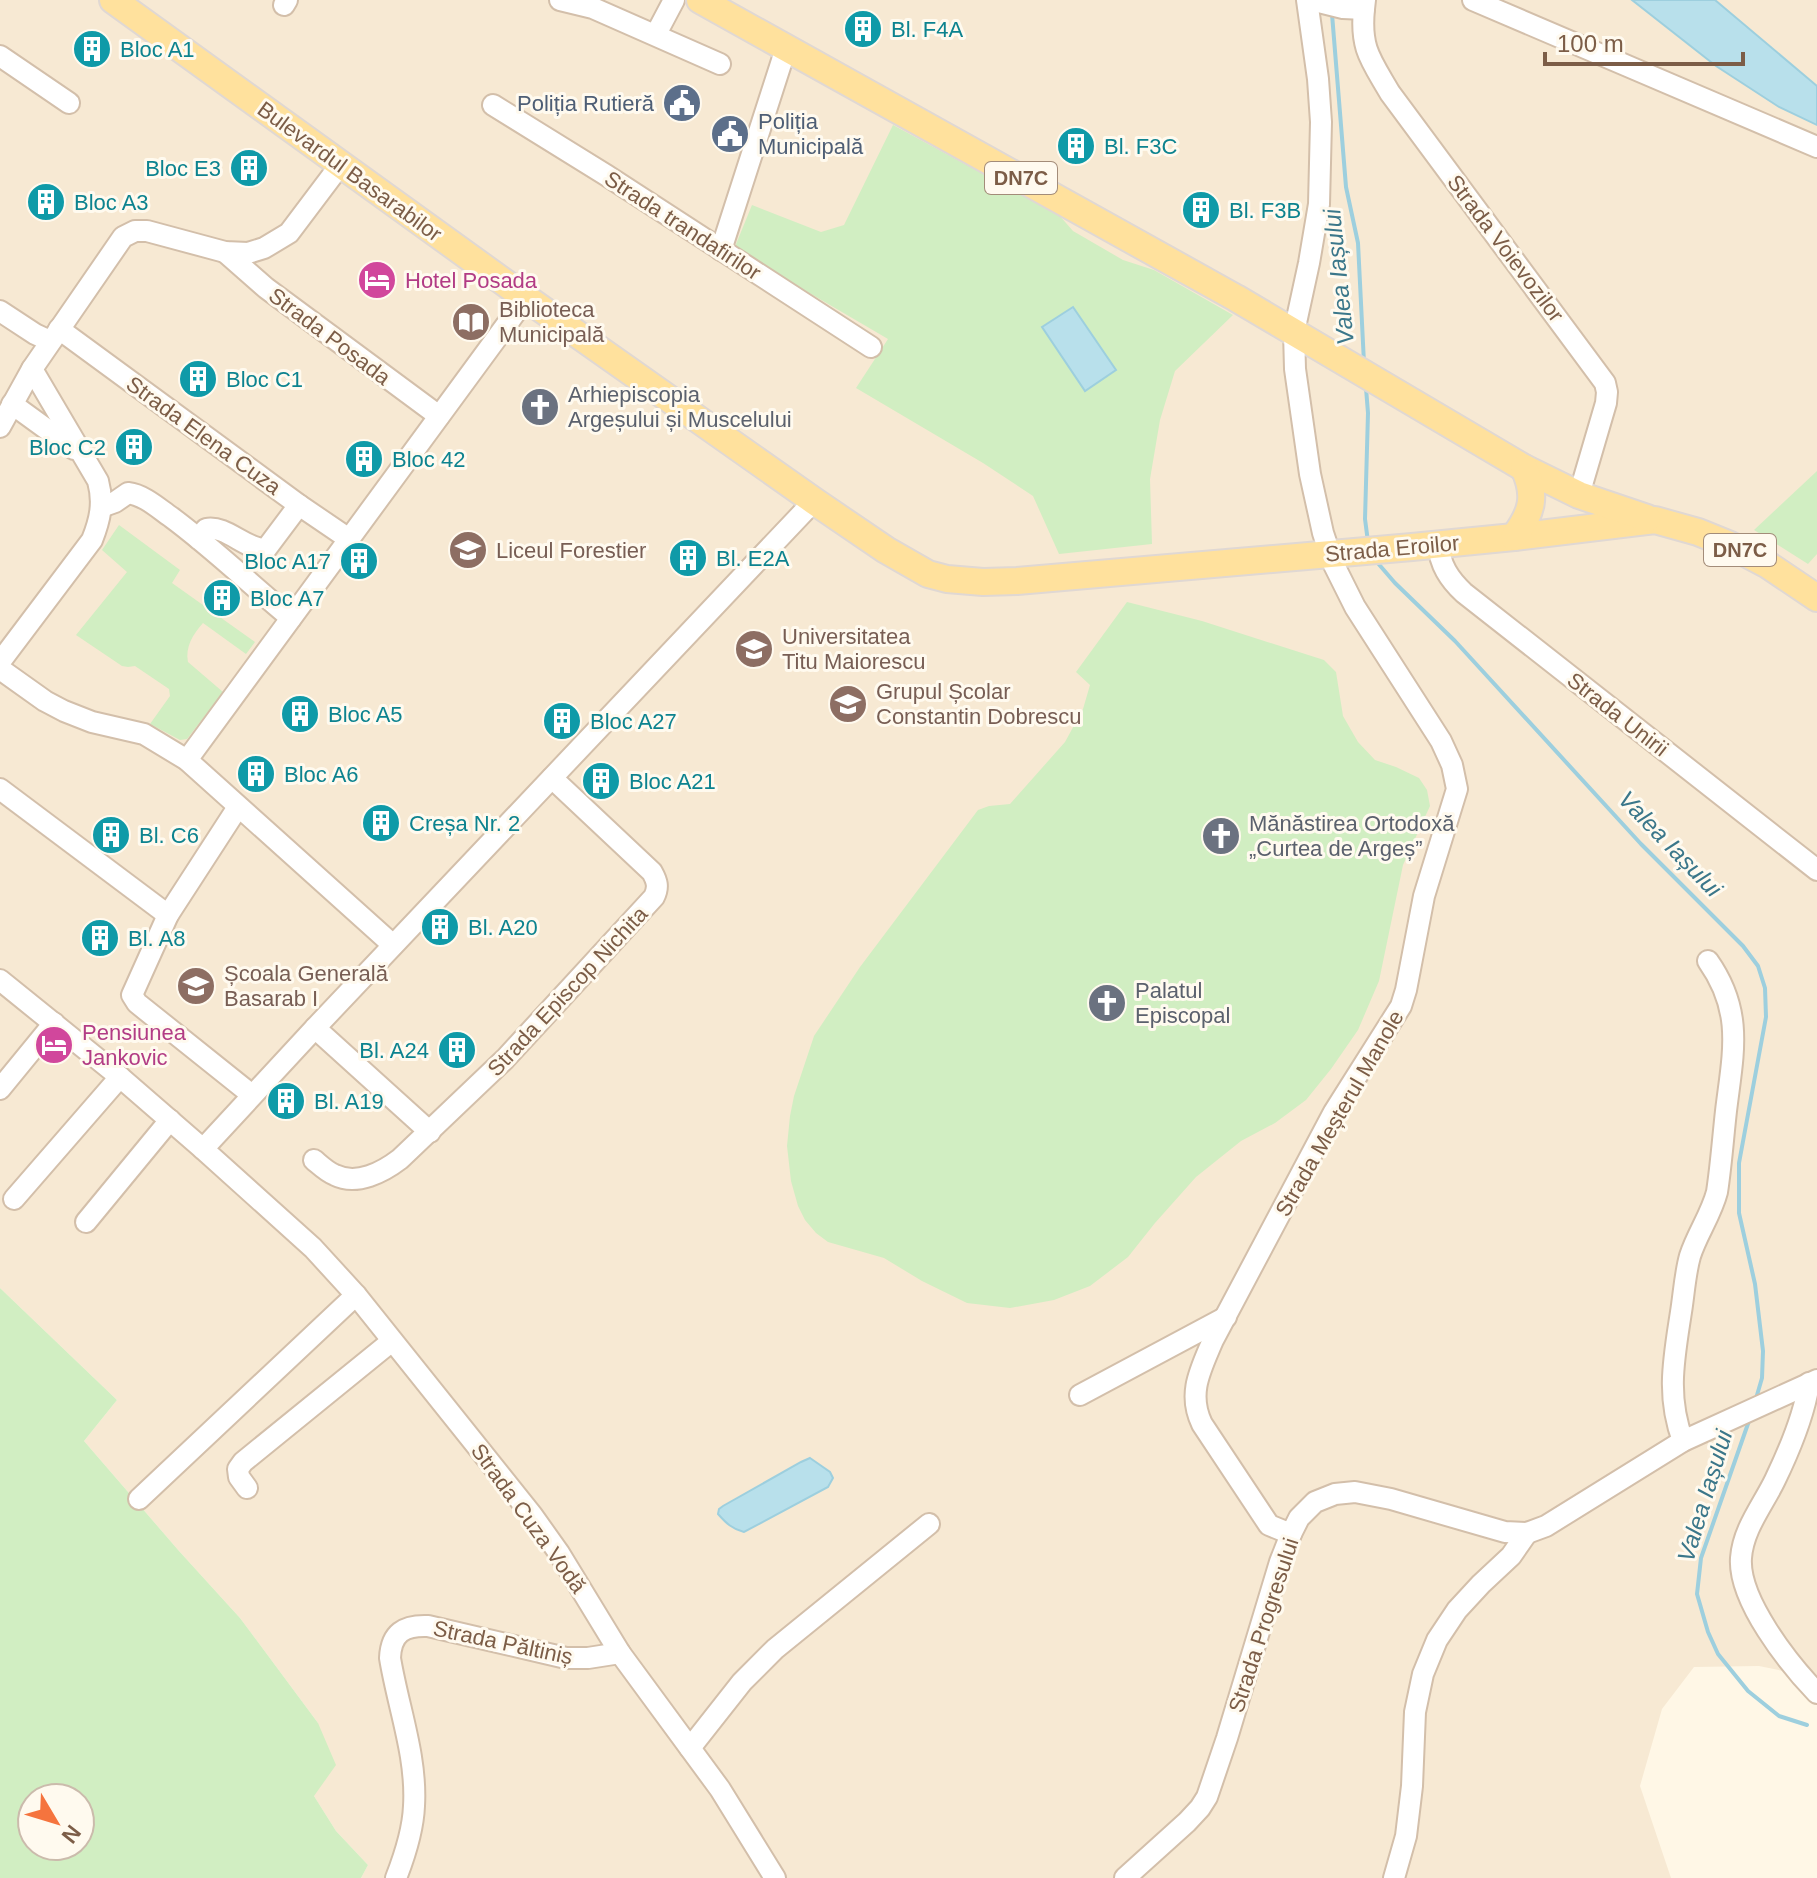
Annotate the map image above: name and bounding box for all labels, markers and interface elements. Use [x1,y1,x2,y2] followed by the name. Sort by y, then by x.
[842,8,884,50] building icon: Bl. F4A
[1545,16,1743,66] scale bar
[891,17,963,42] place label: Bl. F4A
[71,28,113,70] building icon: Bloc A1
[1557,30,1624,57] text: 100 m
[120,37,195,62] place label: Bloc A1
[661,82,703,124] public building icon: Poliția Rutieră
[517,91,655,116] place label: Poliția Rutieră
[253,96,447,247] street label: Bulevardul Basarabilor
[758,109,864,159] place label: Poliția Municipală
[709,113,751,155] public building icon: Poliția Municipală
[1055,125,1097,167] building icon: Bl. F3C
[1104,134,1177,159] place label: Bl. F3C
[228,147,270,189] building icon: Bloc E3
[145,156,221,181] place label: Bloc E3
[985,162,1057,194] road number: DN7C
[600,166,765,285] street label: Strada trandafirilor
[1442,170,1569,327] street label: Strada Voievozilor
[25,181,67,223] building icon: Bloc A3
[1180,189,1222,231] building icon: Bl. F3B
[74,190,149,215] place label: Bloc A3
[1229,198,1301,223] place label: Bl. F3B
[1318,207,1359,346] water label: Valea Iașului
[356,259,398,301] hotel icon: Hotel Posada
[405,268,538,293] place label: Hotel Posada
[264,283,396,391] street label: Strada Posada
[499,297,605,347] place label: Biblioteca Municipală
[450,301,492,343] library icon: Biblioteca Municipală
[177,358,219,400] building icon: Bloc C1
[226,367,303,392] place label: Bloc C1
[122,371,286,500] street label: Strada Elena Cuza
[568,382,792,432] place label: Arhiepiscopia Argeșului și Muscelului
[519,386,561,428] church icon: Arhiepiscopia Argeșului și Muscelului
[113,426,155,468] building icon: Bloc C2
[29,435,106,460] place label: Bloc C2
[343,438,385,480] building icon: Bloc 42
[392,447,465,472] place label: Bloc 42
[447,529,489,571] school or university icon: Liceul Forestier
[1324,530,1460,567] street label: Strada Eroilor
[1704,534,1776,566] road number: DN7C
[667,537,709,579] building icon: Bl. E2A
[496,538,646,563] place label: Liceul Forestier
[338,540,380,582] building icon: Bloc A17
[716,546,790,571] place label: Bl. E2A
[244,549,331,574] place label: Bloc A17
[201,577,243,619] building icon: Bloc A7
[250,586,325,611] place label: Bloc A7
[782,624,925,674] place label: Universitatea Titu Maiorescu
[733,628,775,670] school or university icon: Universitatea Titu Maiorescu
[1562,667,1673,762] street label: Strada Unirii
[876,679,1081,729] place label: Grupul Școlar Constantin Dobrescu
[827,683,869,725] school or university icon: Grupul Școlar Constantin Dobrescu
[279,693,321,735] building icon: Bloc A5
[541,700,583,742] building icon: Bloc A27
[328,702,403,727] place label: Bloc A5
[590,709,677,734] place label: Bloc A27
[235,753,277,795] building icon: Bloc A6
[580,760,622,802] building icon: Bloc A21
[284,762,359,787] place label: Bloc A6
[629,769,716,794] place label: Bloc A21
[1613,785,1728,903] water label: Valea Iașului
[360,802,402,844] building icon: Creșa Nr. 2
[409,811,520,836] place label: Creșa Nr. 2
[1249,811,1455,861] place label: Mănăstirea Ortodoxă „Curtea de Argeș”
[90,814,132,856] building icon: Bl. C6
[1200,815,1242,857] church icon: Mănăstirea Ortodoxă „Curtea de Argeș”
[139,823,199,848] place label: Bl. C6
[482,901,653,1081] street label: Strada Episcop Nichita
[419,906,461,948] building icon: Bl. A20
[468,915,538,940] place label: Bl. A20
[79,917,121,959] building icon: Bl. A8
[128,926,185,951] place label: Bl. A8
[224,961,389,1011] place label: Școala Generală Basarab I
[175,965,217,1007] school or university icon: Școala Generală Basarab I
[1135,978,1230,1028] place label: Palatul Episcopal
[1086,982,1128,1024] church icon: Palatul Episcopal
[1270,1006,1409,1221] street label: Strada Meșterul Manole
[82,1020,187,1070] place label: Pensiunea Jankovic
[33,1024,75,1066] hotel icon: Pensiunea Jankovic
[436,1029,478,1071] building icon: Bl. A24
[359,1038,429,1063] place label: Bl. A24
[265,1080,307,1122] building icon: Bl. A19
[314,1089,384,1114] place label: Bl. A19
[1672,1426,1738,1565] water label: Valea Iașului
[466,1439,592,1598] street label: Strada Cuza Vodă
[1223,1535,1304,1716] street label: Strada Progresului
[431,1616,575,1669] street label: Strada Păltiniș
[16,1782,96,1862] north arrow
[57,1820,86,1848] text: N

